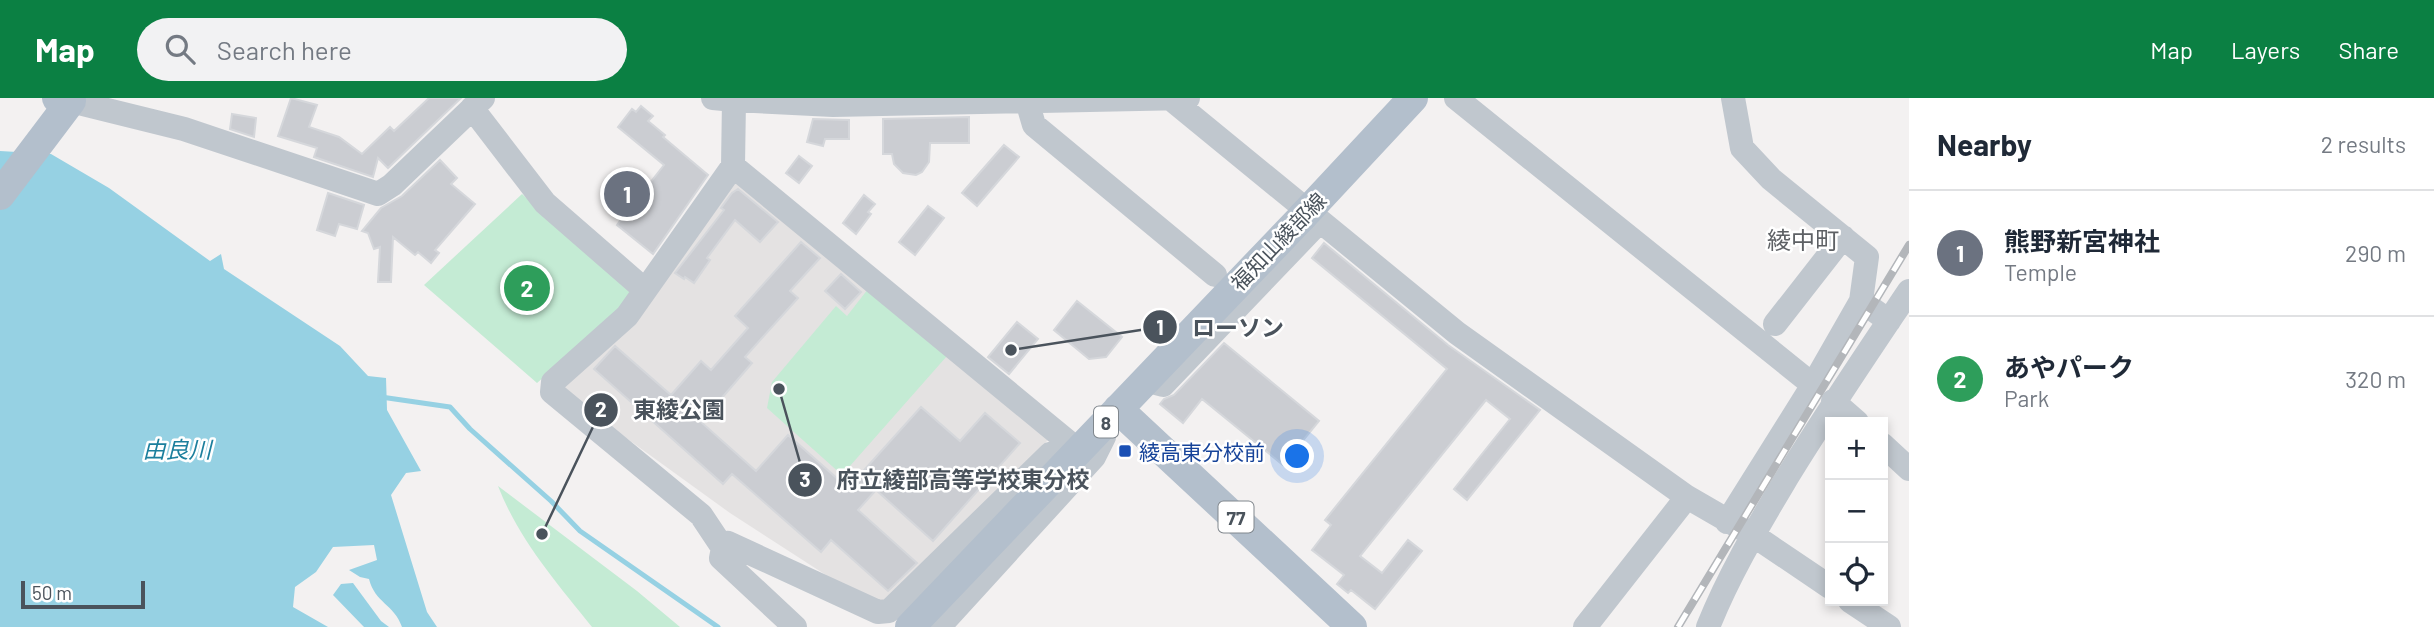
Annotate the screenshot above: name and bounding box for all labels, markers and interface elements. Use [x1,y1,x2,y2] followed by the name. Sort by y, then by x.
[137,18,627,81] search box
[35,29,95,69] text: Map
[161,30,199,68] icon: search
[217,34,352,65] text: Search here
[2150,35,2193,64] text: Map
[2231,35,2300,64] text: Layers
[2338,35,2399,64] text: Share
[1937,126,2032,162] text: Nearby
[2321,130,2406,158] text: 2 results
[604,168,650,220] pin: 1
[1225,187,1331,295] street label: 福知山綾部線
[1767,225,1839,254] district label: 綾中町
[2004,225,2160,256] text: 熊野新宮神社
[1956,239,1964,267] text: 1
[2345,239,2406,267] text: 290 m
[2004,258,2077,286] text: Temple
[504,262,550,314] pin: 2
[1143,305,1298,349] callout: ローソン
[1192,313,1284,341] text: ローソン
[1156,314,1164,339] text: 1
[2004,351,2134,382] text: あやパーク
[1954,365,1966,393] text: 2
[2345,365,2406,393] text: 320 m
[2004,384,2049,412] text: Park
[584,388,739,432] callout: 東綾公園
[633,395,725,423] text: 東綾公園
[595,396,607,421] text: 2
[1094,406,1118,438] road number: 8
[1825,417,1888,606] map controls
[1825,417,1888,480] button: +
[143,435,215,463] water label: 由良川
[1139,439,1265,464] place label: 綾高東分校前
[1280,439,1314,473] your location
[1117,443,1133,459] marker: 綾高東分校前
[788,458,1104,502] callout: 府立綾部高等学校東分校
[837,465,1090,493] text: 府立綾部高等学校東分校
[799,466,811,491] text: 3
[1825,480,1888,543] button: −
[1218,502,1254,532] road number: 77
[1825,543,1888,606] button: locate
[21,578,145,610] scale bar
[32,581,72,604] text: 50 m

